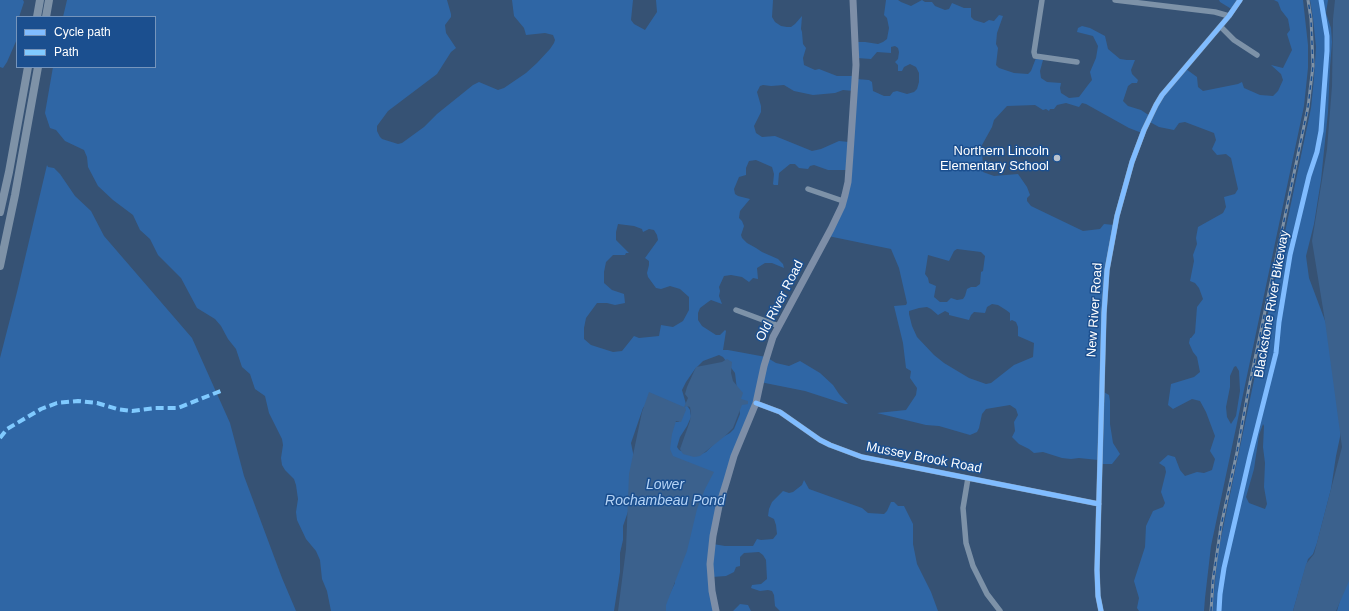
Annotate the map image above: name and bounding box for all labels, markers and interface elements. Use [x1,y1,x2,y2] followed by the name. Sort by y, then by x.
[16,16,156,68] legend
[54,25,111,39] text: Cycle path
[54,45,79,59] text: Path
[940,143,1049,174] place label: Northern Lincoln Elementary School
[1052,153,1062,163] marker: Northern Lincoln Elementary School
[1251,229,1293,379] street label: Blackstone River Bikeway
[753,258,807,344] street label: Old River Road
[1084,262,1106,358] street label: New River Road
[865,439,983,477] street label: Mussey Brook Road
[605,477,725,510] water label: Lower Rochambeau Pond

